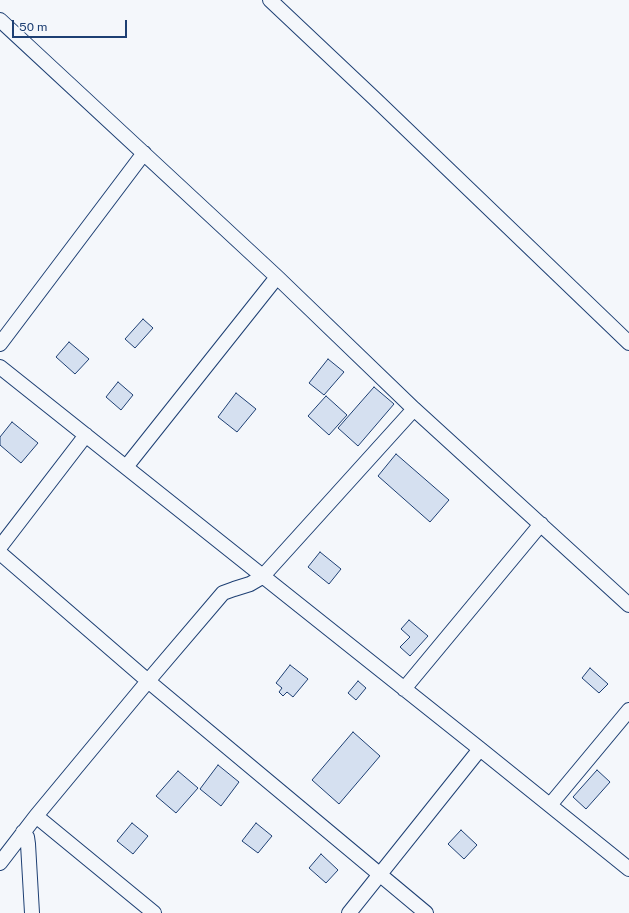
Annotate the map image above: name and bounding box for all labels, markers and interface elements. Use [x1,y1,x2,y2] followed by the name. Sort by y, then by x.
[14,12,129,38] scale bar
[19,20,47,34] text: 50 m

